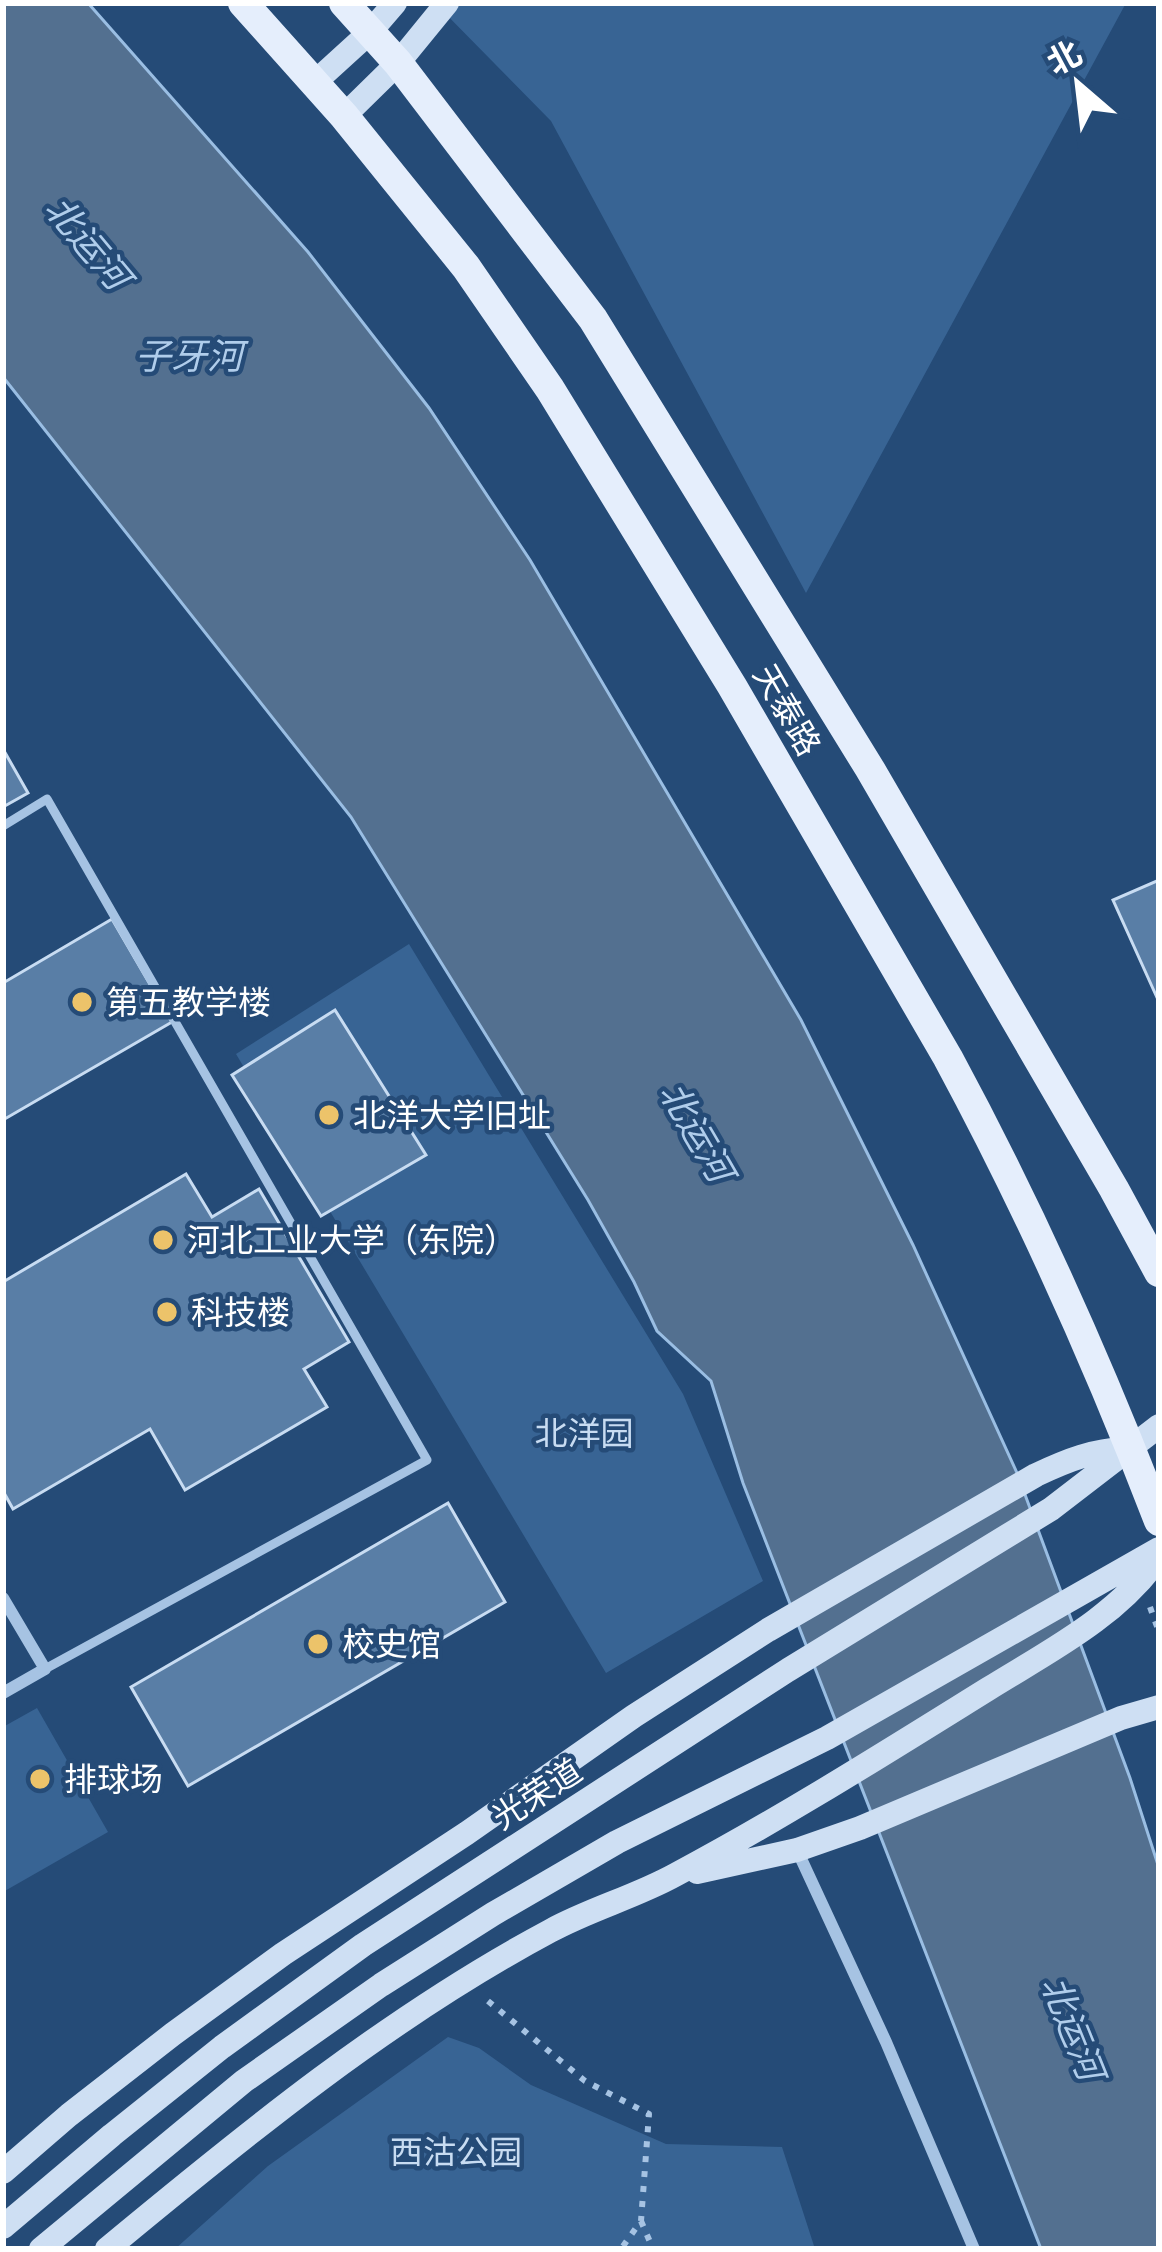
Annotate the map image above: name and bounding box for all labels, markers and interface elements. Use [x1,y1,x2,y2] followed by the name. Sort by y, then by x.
[1018,24,1138,144] north arrow
[1040,33,1088,83] text: 北
[36,188,142,302] water label: 北运河
[135,336,249,378] water label: 子牙河
[745,657,829,763] street label: 天泰路
[106,983,271,1022] place label: 第五教学楼
[69,989,95,1015] marker: 第五教学楼
[651,1075,744,1194] water label: 北运河
[353,1096,551,1135] place label: 北洋大学旧址
[316,1102,342,1128] marker: 北洋大学旧址
[187,1221,517,1260] place label: 河北工业大学（东院）
[150,1227,176,1253] marker: 河北工业大学（东院）
[191,1293,290,1332] place label: 科技楼
[154,1299,180,1325] marker: 科技楼
[535,1414,634,1453] park label: 北洋园
[342,1625,441,1664] place label: 校史馆
[305,1631,331,1657] marker: 校史馆
[485,1751,589,1837] street label: 光荣道
[64,1760,163,1799] place label: 排球场
[27,1766,53,1792] marker: 排球场
[1032,1970,1114,2091] water label: 北运河
[390,2133,522,2172] park label: 西沽公园

